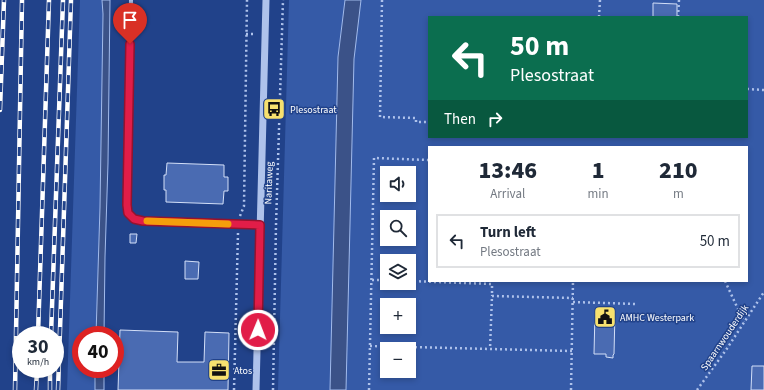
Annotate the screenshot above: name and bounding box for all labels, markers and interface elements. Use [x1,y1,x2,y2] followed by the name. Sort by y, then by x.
[113,3,147,44] pin
[119,9,141,31] icon: arrive
[510,26,569,66] text: 50 m
[444,32,496,84] icon: left
[510,63,594,88] text: Plesostraat
[261,96,287,122] bus stop icon: Plesostraat
[290,103,337,117] place label: Plesostraat
[484,108,506,130] icon: right
[444,109,476,130] text: Then
[478,153,537,188] text: 13:46
[592,153,605,188] text: 1
[659,153,698,188] text: 210
[261,161,277,205] street label: Naritaweg
[380,166,416,378] map controls
[380,166,416,202] button: sound
[490,185,525,203] text: Arrival
[588,185,609,203] text: min
[673,185,684,203] text: m
[380,210,416,246] button: search
[480,222,536,243] text: Turn left
[446,230,468,252] icon: left
[700,231,730,252] text: 50 m
[480,243,541,261] text: Plesostraat
[380,254,416,290] button: layers
[380,298,416,334] button: +
[697,302,752,373] street label: Spaarnwouderdijk
[592,304,618,330] public building icon: AMHC Westerpark
[237,309,279,351] position arrow
[620,311,694,325] place label: AMHC Westerpark
[72,326,124,378] speed limit sign: 40
[27,333,49,361] text: 30
[380,342,416,378] button: −
[27,355,49,369] text: km/h
[206,357,232,383] office icon: Atos
[234,364,252,378] place label: Atos

